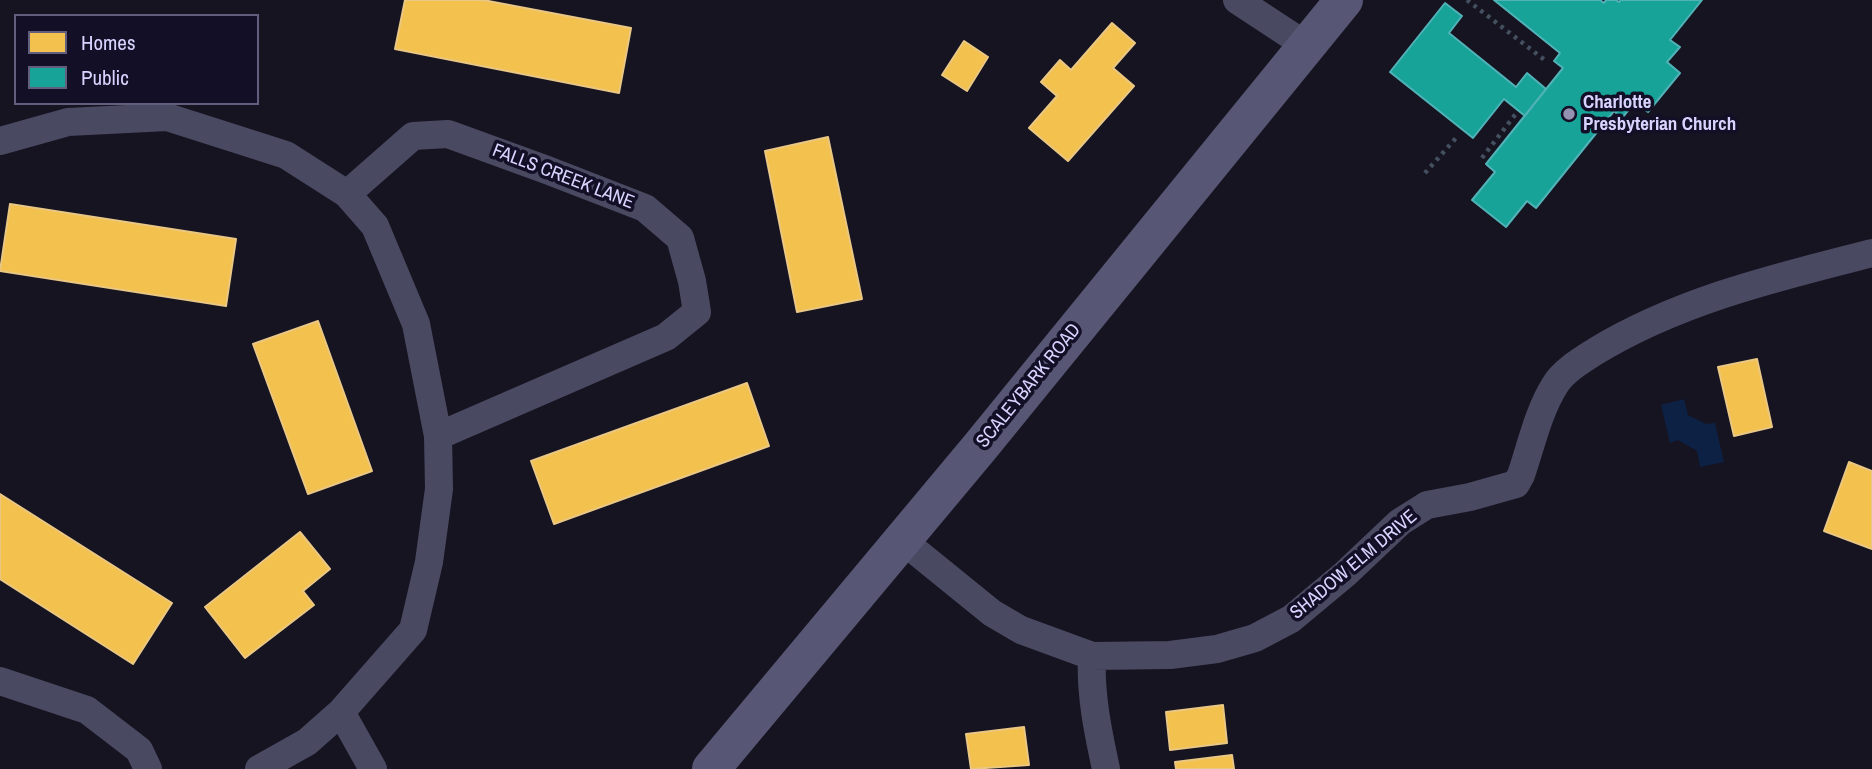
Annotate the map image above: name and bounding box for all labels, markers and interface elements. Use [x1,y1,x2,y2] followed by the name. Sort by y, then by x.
[14,14,259,105] legend
[81,28,136,57] text: Homes
[81,63,129,92] text: Public
[1583,92,1736,136] place label: Charlotte Presbyterian Church
[1561,106,1577,122] marker: Charlotte Presbyterian Church
[489,140,637,214] street label: FALLS CREEK LANE
[972,319,1086,453] street label: SCALEYBARK ROAD
[1286,505,1422,625] street label: SHADOW ELM DRIVE

